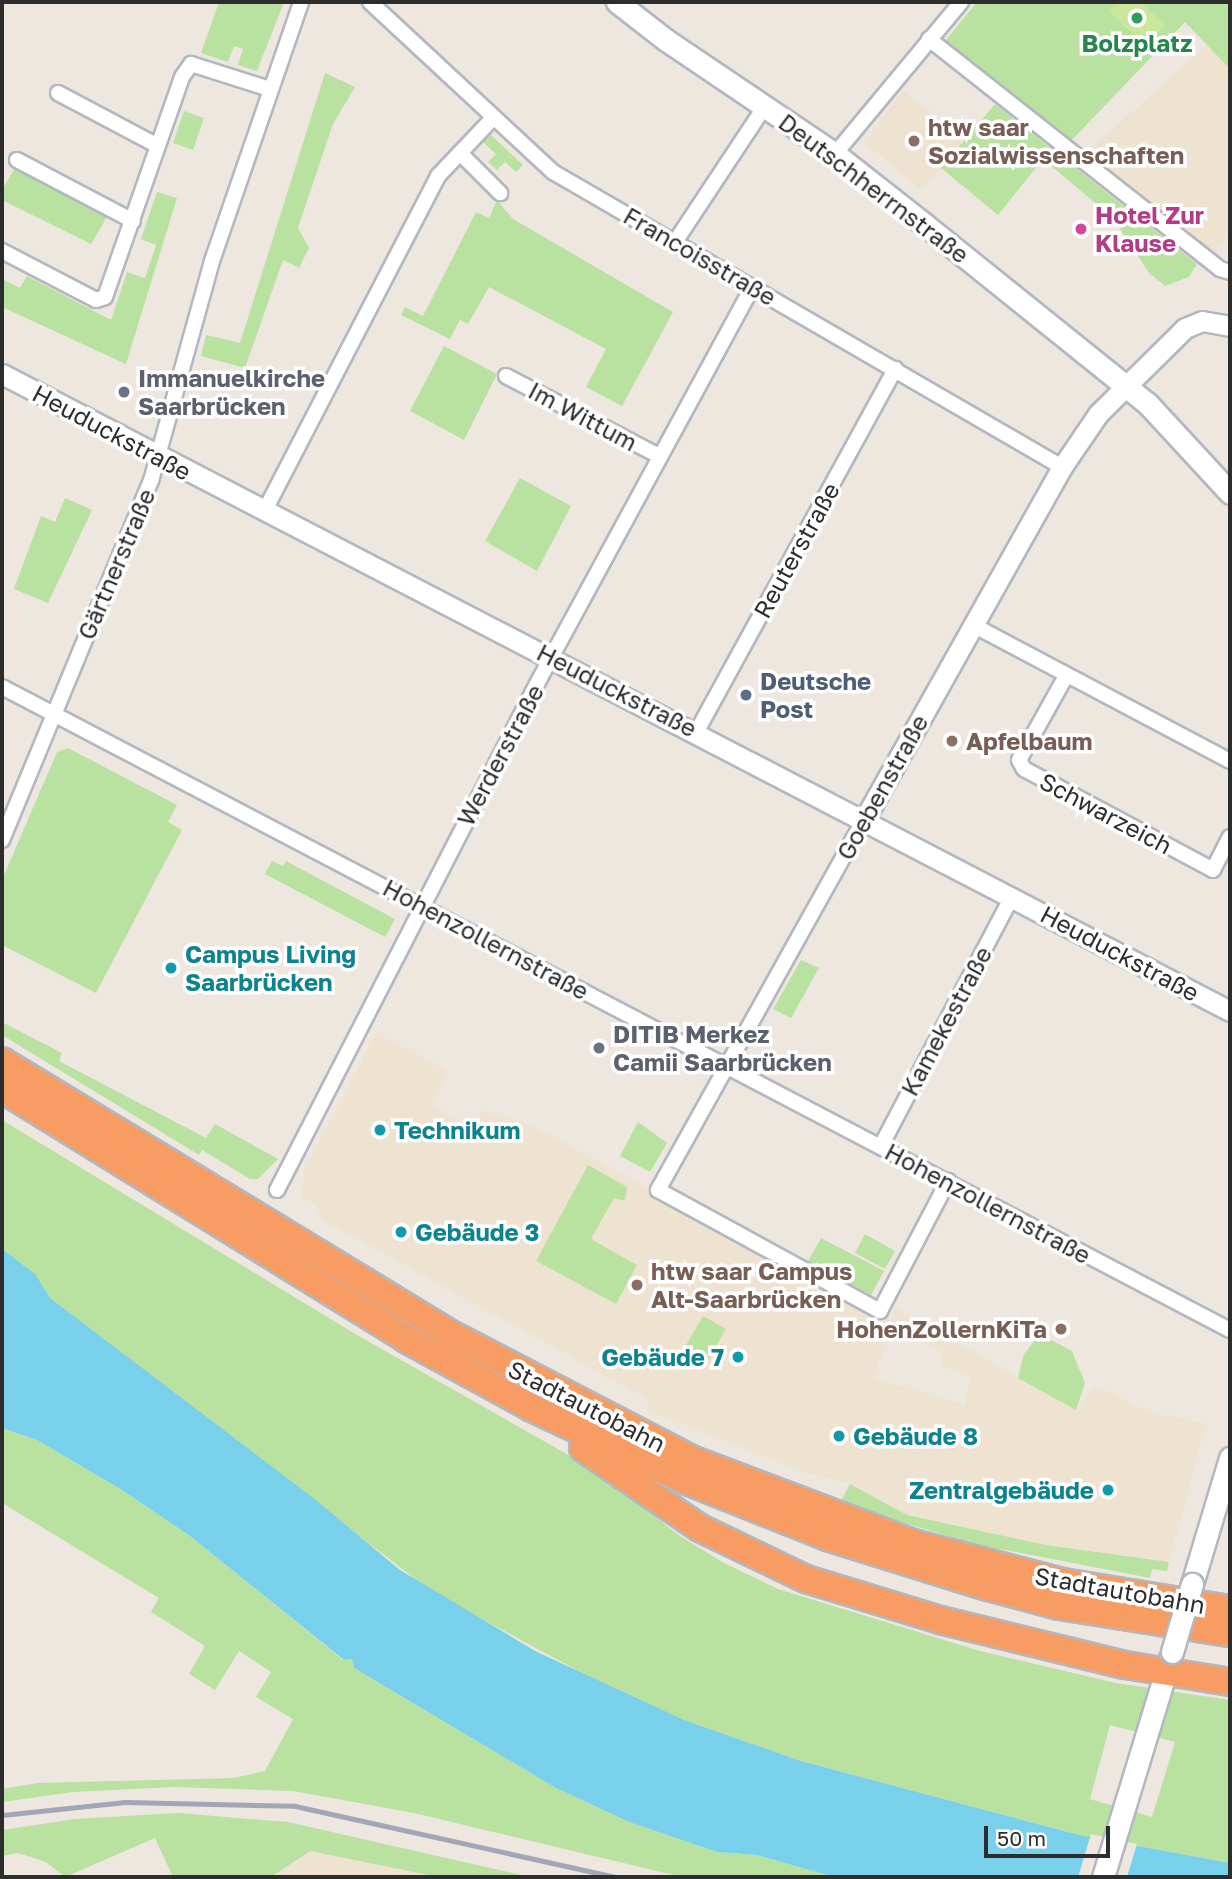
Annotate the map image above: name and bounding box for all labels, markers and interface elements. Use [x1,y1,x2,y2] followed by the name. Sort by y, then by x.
[1129,10,1145,26] marker: Bolzplatz
[1082,29,1192,57] place label: Bolzplatz
[773,107,975,269] street label: Deutschherrnstraße
[928,113,1184,169] place label: htw saar Sozialwissenschaften
[906,133,922,149] marker: htw saar Sozialwissenschaften
[619,201,781,311] street label: Francoisstraße
[1095,201,1204,257] place label: Hotel Zur Klause
[1073,221,1089,237] marker: Hotel Zur Klause
[138,364,325,420] place label: Immanuelkirche Saarbrücken
[524,375,642,457] street label: Im Wittum
[28,378,196,486] street label: Heuduckstraße
[116,384,132,400] marker: Immanuelkirche Saarbrücken
[747,477,845,623] street label: Reuterstraße
[71,484,161,644] street label: Gärtnerstraße
[532,637,702,743] street label: Heuduckstraße
[760,667,871,723] place label: Deutsche Post
[451,679,549,831] street label: Werderstraße
[738,687,754,703] marker: Deutsche Post
[830,709,934,865] street label: Goebenstraße
[966,727,1092,755] place label: Apfelbaum
[944,733,960,749] marker: Apfelbaum
[1035,766,1177,860] street label: Schwarzeich
[378,873,594,1005] street label: Hohenzollernstraße
[1036,899,1204,1007] street label: Heuduckstraße
[185,940,356,996] place label: Campus Living Saarbrücken
[895,941,997,1101] street label: Kamekestraße
[163,960,179,976] marker: Campus Living Saarbrücken
[613,1020,832,1076] place label: DITIB Merkez Camii Saarbrücken
[591,1040,607,1056] marker: DITIB Merkez Camii Saarbrücken
[394,1116,520,1144] place label: Technikum
[372,1122,388,1138] marker: Technikum
[880,1137,1096,1269] street label: Hohenzollernstraße
[415,1218,539,1246] place label: Gebäude 3
[393,1224,409,1240] marker: Gebäude 3
[651,1257,852,1313] place label: htw saar Campus Alt-Saarbrücken
[629,1277,645,1293] marker: htw saar Campus Alt-Saarbrücken
[836,1315,1047,1343] place label: HohenZollernKiTa
[1053,1321,1069,1337] marker: HohenZollernKiTa
[601,1343,724,1371] place label: Gebäude 7
[730,1349,746,1365] marker: Gebäude 7
[504,1354,670,1458] street label: Stadtautobahn
[853,1422,978,1450] place label: Gebäude 8
[831,1428,847,1444] marker: Gebäude 8
[909,1476,1094,1504] place label: Zentralgebäude
[1100,1482,1116,1498] marker: Zentralgebäude
[1033,1561,1207,1619] street label: Stadtautobahn
[987,1812,1113,1856] scale bar
[997,1825,1046,1851] text: 50 m

